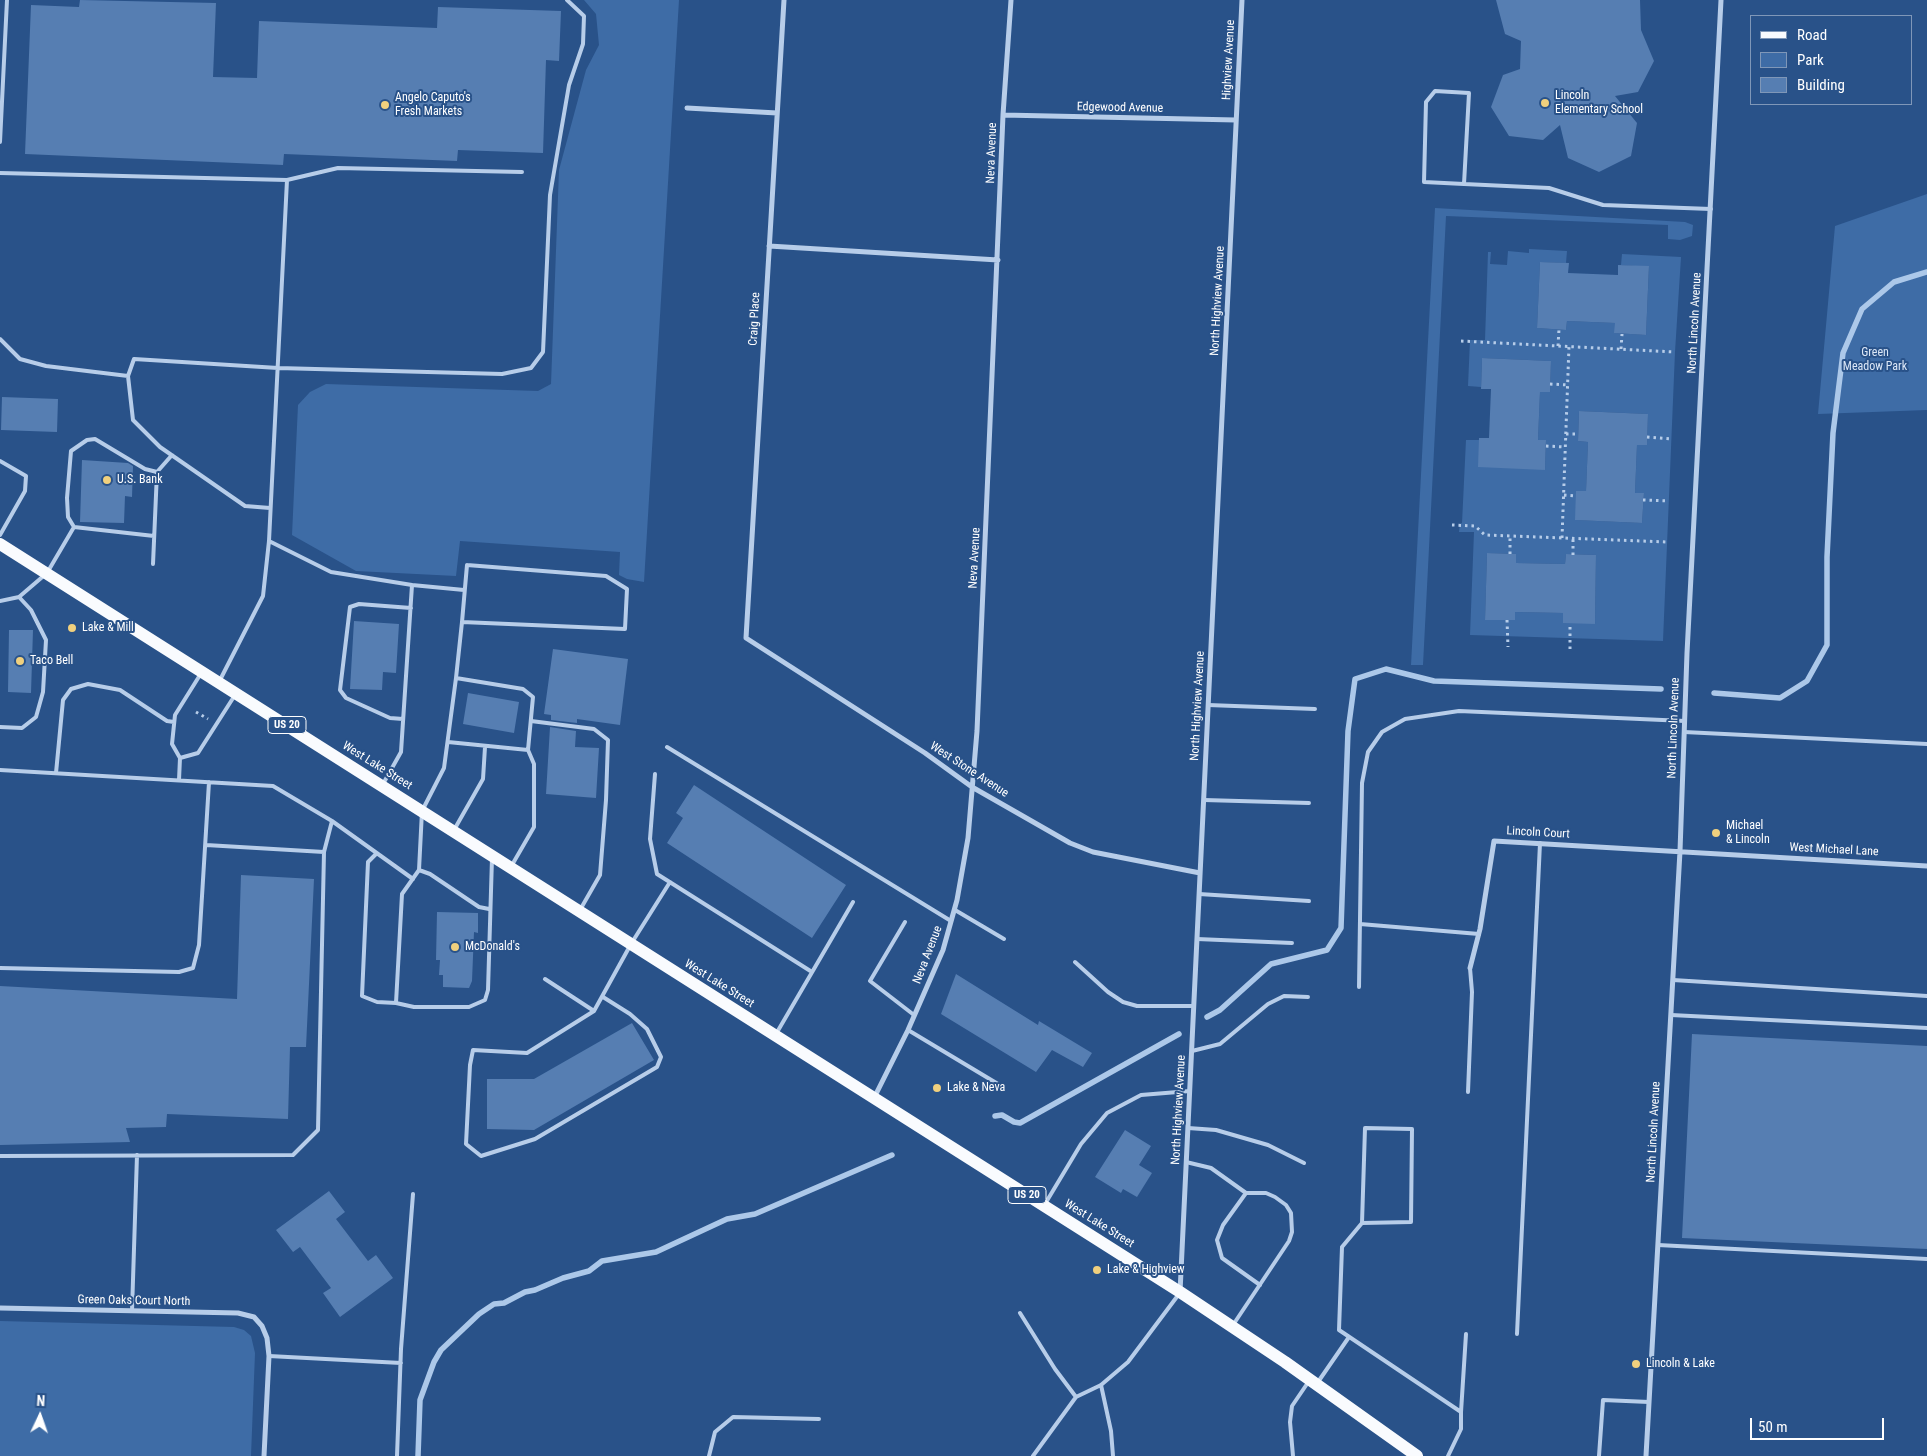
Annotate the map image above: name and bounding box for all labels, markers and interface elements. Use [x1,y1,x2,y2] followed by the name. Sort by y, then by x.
[1750,15,1912,105] legend
[1220,19,1238,101] street label: Highview Avenue
[1797,26,1827,44] text: Road
[1797,51,1824,69] text: Park
[1797,76,1845,94] text: Building
[1555,89,1643,117] place label: Lincoln Elementary School
[395,91,471,119] place label: Angelo Caputo's Fresh Markets
[1539,97,1551,109] marker: Lincoln Elementary School
[379,99,391,111] marker: Angelo Caputo's Fresh Markets
[1077,100,1163,116] street label: Edgewood Avenue
[984,122,1000,184] street label: Neva Avenue
[1208,246,1228,356] street label: North Highview Avenue
[1685,272,1705,374] street label: North Lincoln Avenue
[746,292,764,346] street label: Craig Place
[1843,346,1907,374] park label: Green Meadow Park
[117,473,163,487] place label: U.S. Bank
[101,474,113,486] marker: U.S. Bank
[966,527,984,589] street label: Neva Avenue
[82,621,134,635] place label: Lake & Mill
[66,622,78,634] marker: Lake & Mill
[1188,651,1208,761] street label: North Highview Avenue
[30,654,73,668] place label: Taco Bell
[14,655,26,667] marker: Taco Bell
[1665,677,1683,779] street label: North Lincoln Avenue
[268,716,306,734] road number: US 20
[339,739,415,793] street label: West Lake Street
[927,739,1011,801] street label: West Stone Avenue
[1726,819,1770,847] place label: Michael & Lincoln
[1506,824,1570,842] street label: Lincoln Court
[1710,827,1722,839] marker: Michael & Lincoln
[1789,840,1879,860] street label: West Michael Lane
[910,924,946,986] street label: Neva Avenue
[465,940,520,954] place label: McDonald's
[449,941,461,953] marker: McDonald's
[681,957,757,1011] street label: West Lake Street
[1169,1055,1189,1165] street label: North Highview Avenue
[947,1081,1005,1095] place label: Lake & Neva
[1644,1081,1664,1183] street label: North Lincoln Avenue
[931,1082,943,1094] marker: Lake & Neva
[1008,1186,1046,1204] road number: US 20
[1061,1197,1137,1251] street label: West Lake Street
[1107,1263,1185,1277] place label: Lake & Highview
[1091,1264,1103,1276] marker: Lake & Highview
[78,1293,190,1309] street label: Green Oaks Court North
[1646,1357,1715,1371] place label: Lincoln & Lake
[1630,1358,1642,1370] marker: Lincoln & Lake
[15,1391,65,1441] north arrow
[36,1393,45,1409] text: N
[1752,1408,1886,1440] scale bar
[1758,1418,1788,1436] text: 50 m

